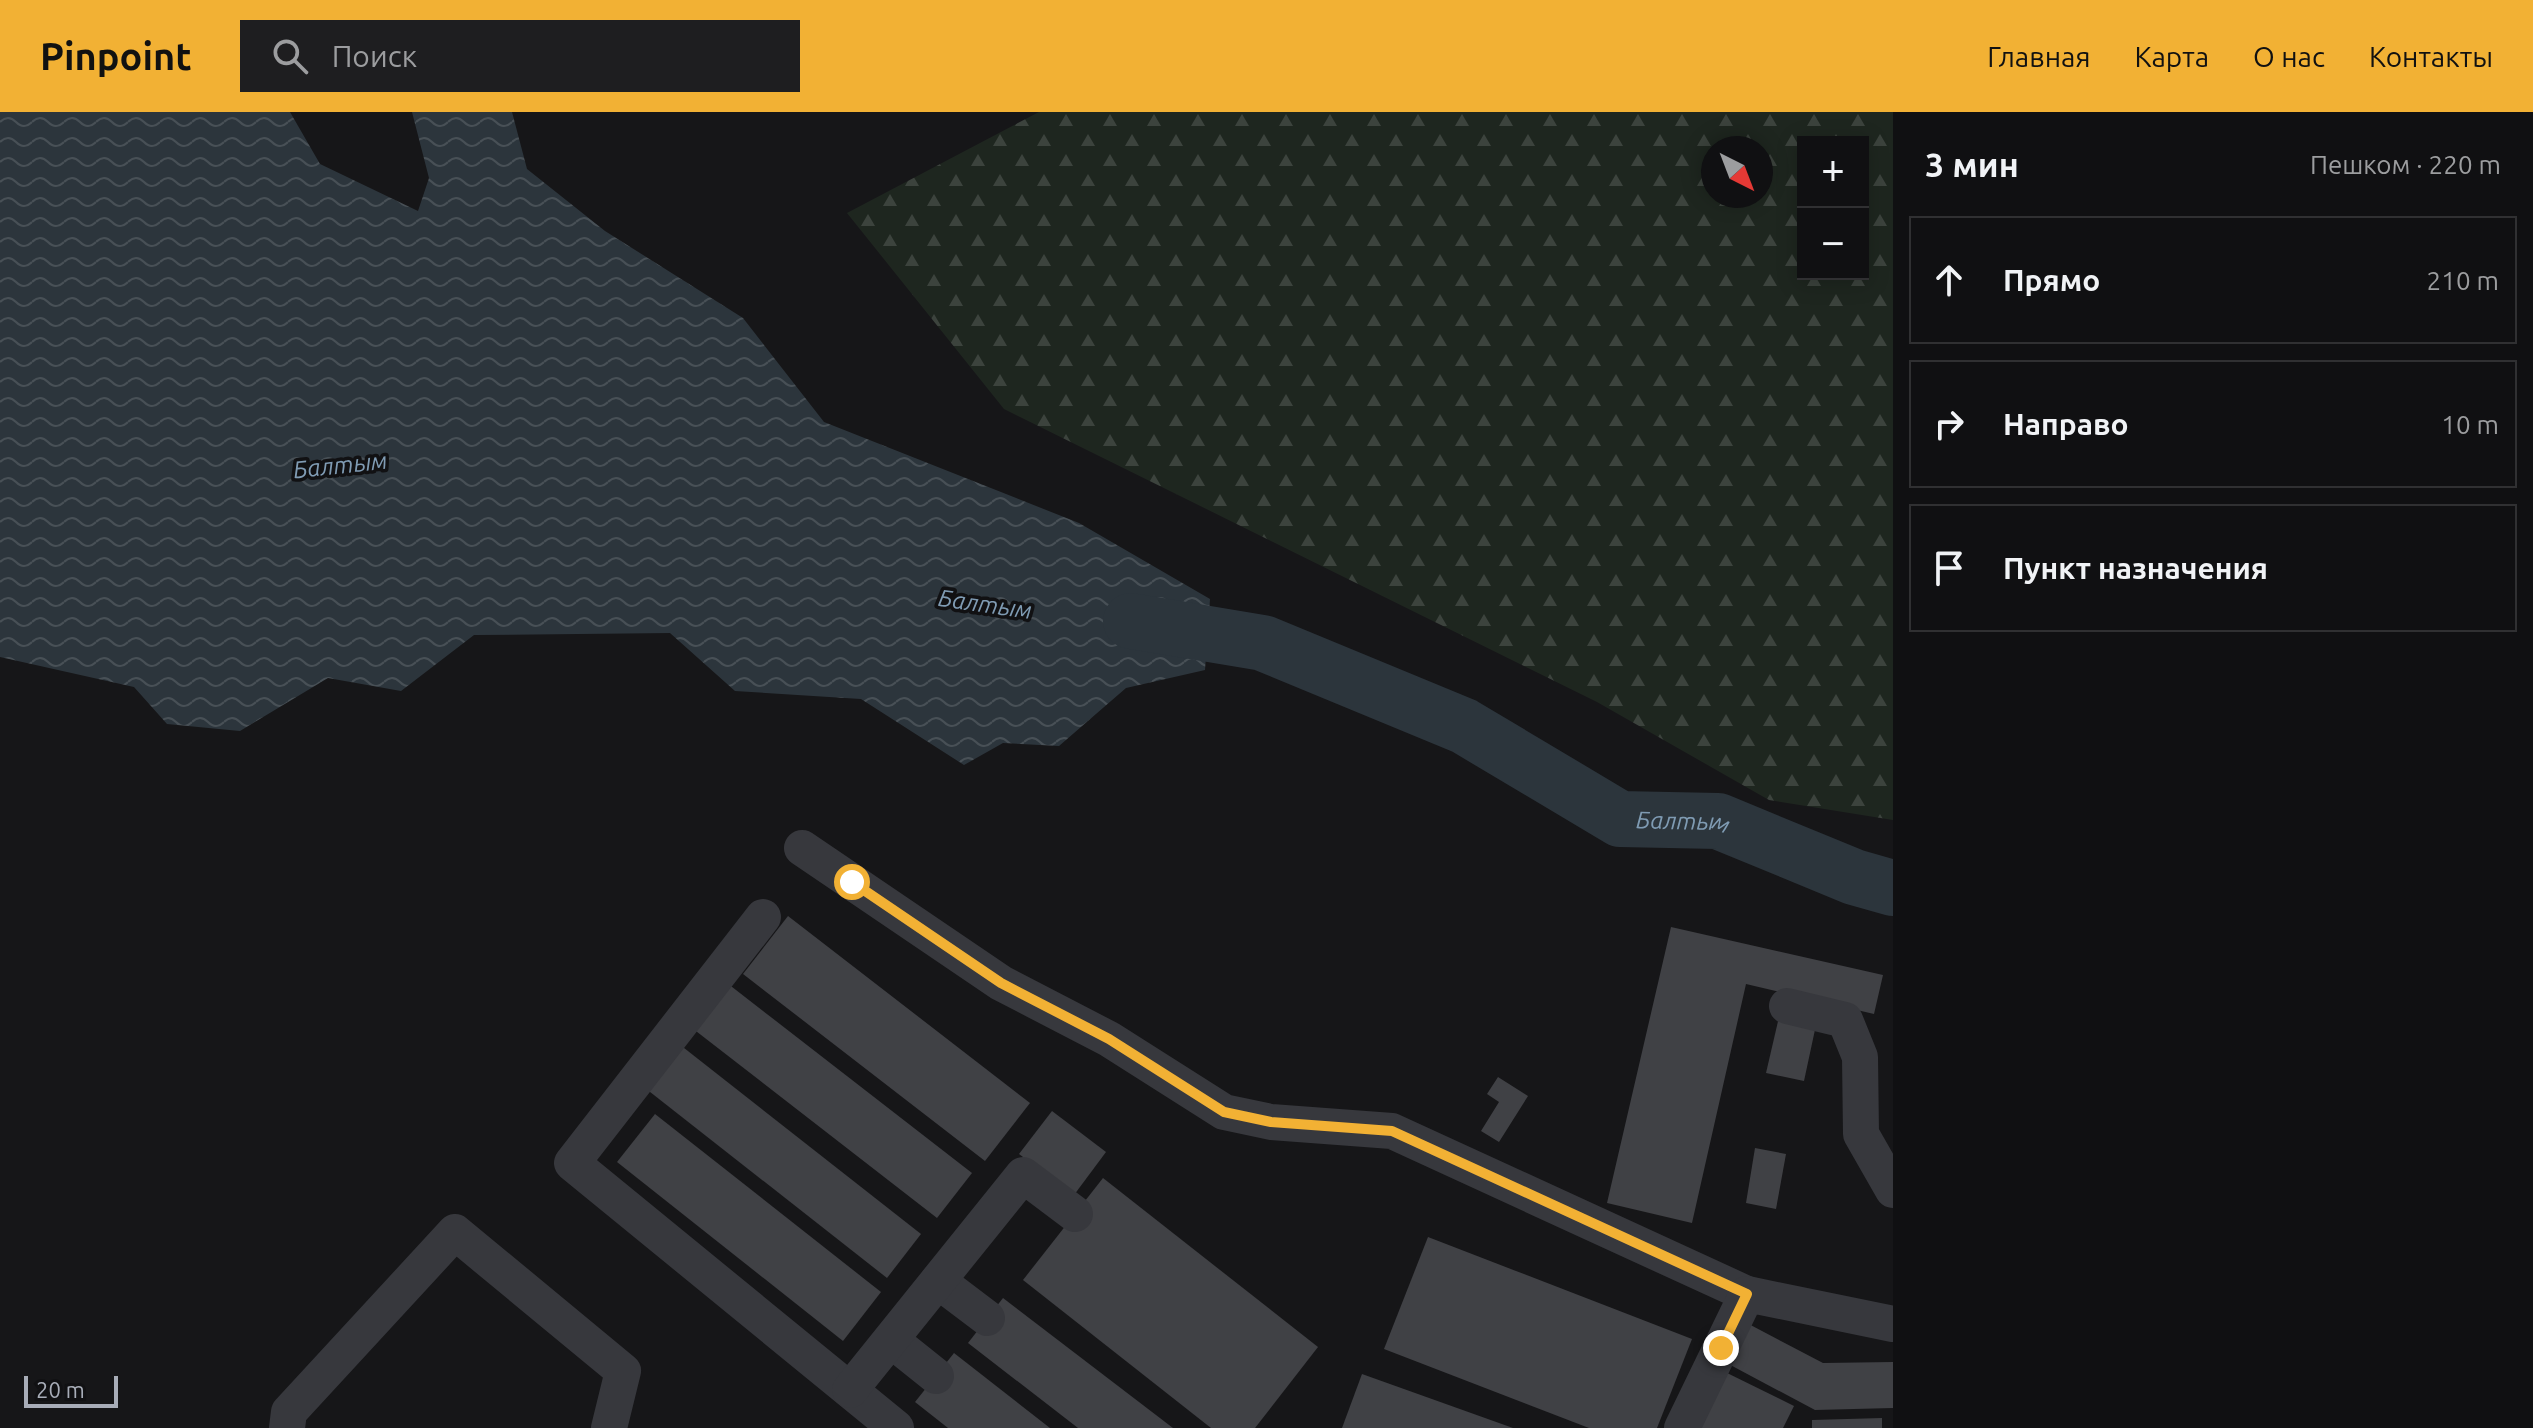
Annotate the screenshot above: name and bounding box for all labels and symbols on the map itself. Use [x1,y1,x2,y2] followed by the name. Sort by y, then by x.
[1701,136,1773,208] north arrow
[292,447,388,483] water label: Балтым
[936,584,1034,624] water label: Балтым
[1636,806,1734,838] water label: Балтым
[834,864,870,900] route start
[1703,1330,1739,1366] route end
[24,1372,118,1408] scale bar

